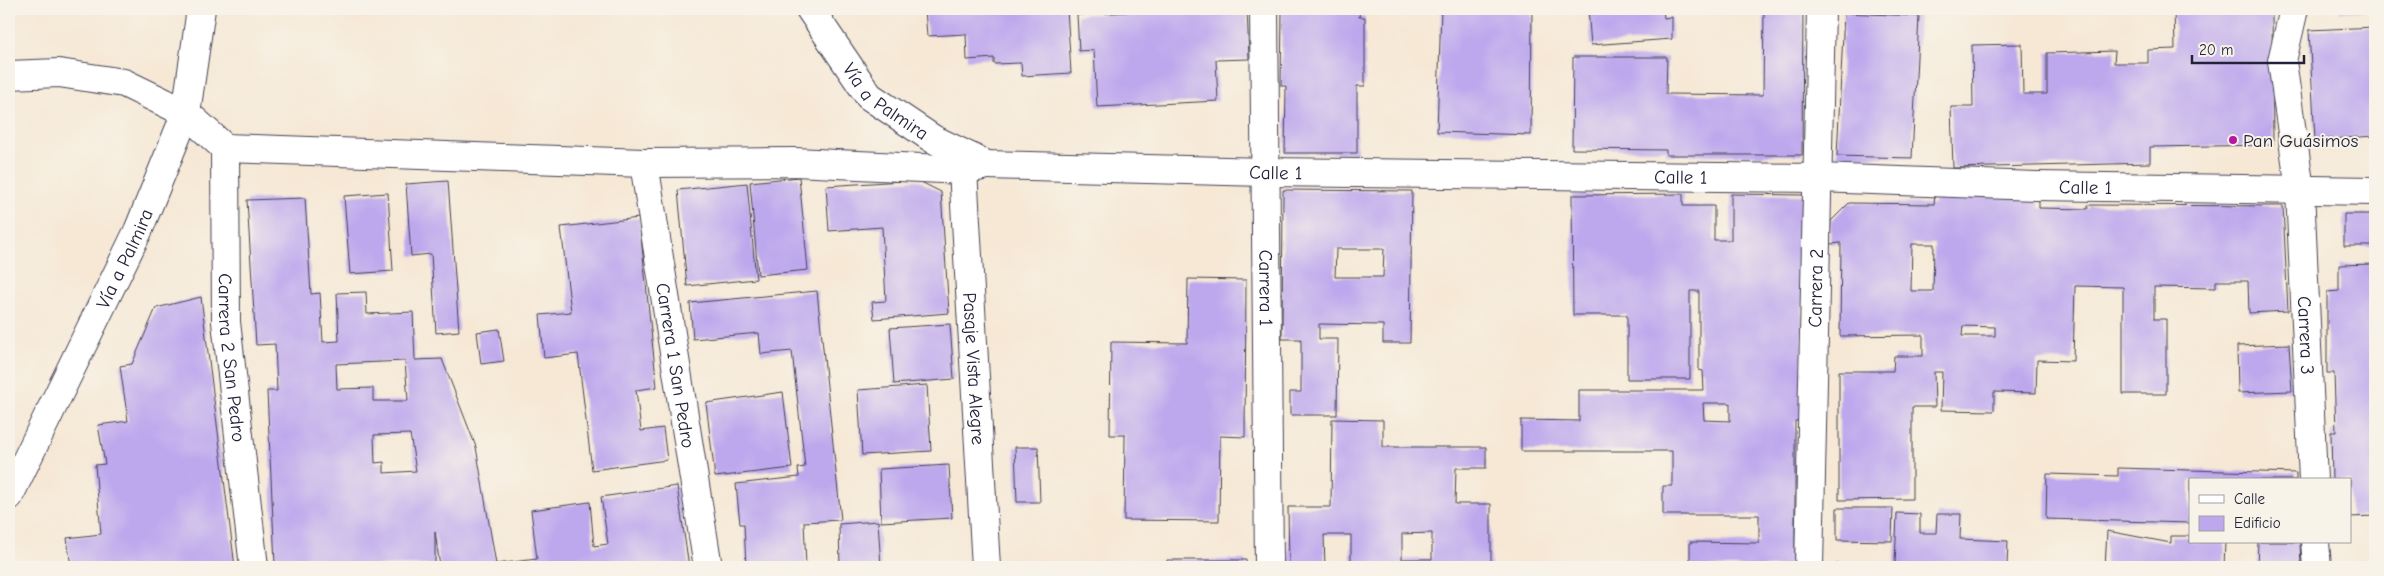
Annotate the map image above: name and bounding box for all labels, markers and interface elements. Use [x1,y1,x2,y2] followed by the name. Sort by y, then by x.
[2192,32,2304,64] scale bar
[2199,41,2233,59] text: 20 m
[838,59,932,145] street label: Vía a Palmira
[2243,130,2358,152] place label: Pan Guásimos
[2227,134,2239,146] marker: Pan Guásimos
[1249,162,1302,184] street label: Calle 1
[1654,166,1707,189] street label: Calle 1
[2059,176,2112,199] street label: Calle 1
[92,206,158,312] street label: Vía a Palmira
[1804,248,1828,328] street label: Carrera 2
[1254,250,1277,326] street label: Carrera 1
[214,273,250,443] street label: Carrera 2 San Pedro
[651,281,699,450] street label: Carrera 1 San Pedro
[958,292,989,446] street label: Pasaje Vista Alegre
[2293,295,2318,375] street label: Carrera 3
[2189,478,2352,544] legend
[2234,490,2266,508] text: Calle
[2234,514,2281,532] text: Edificio

